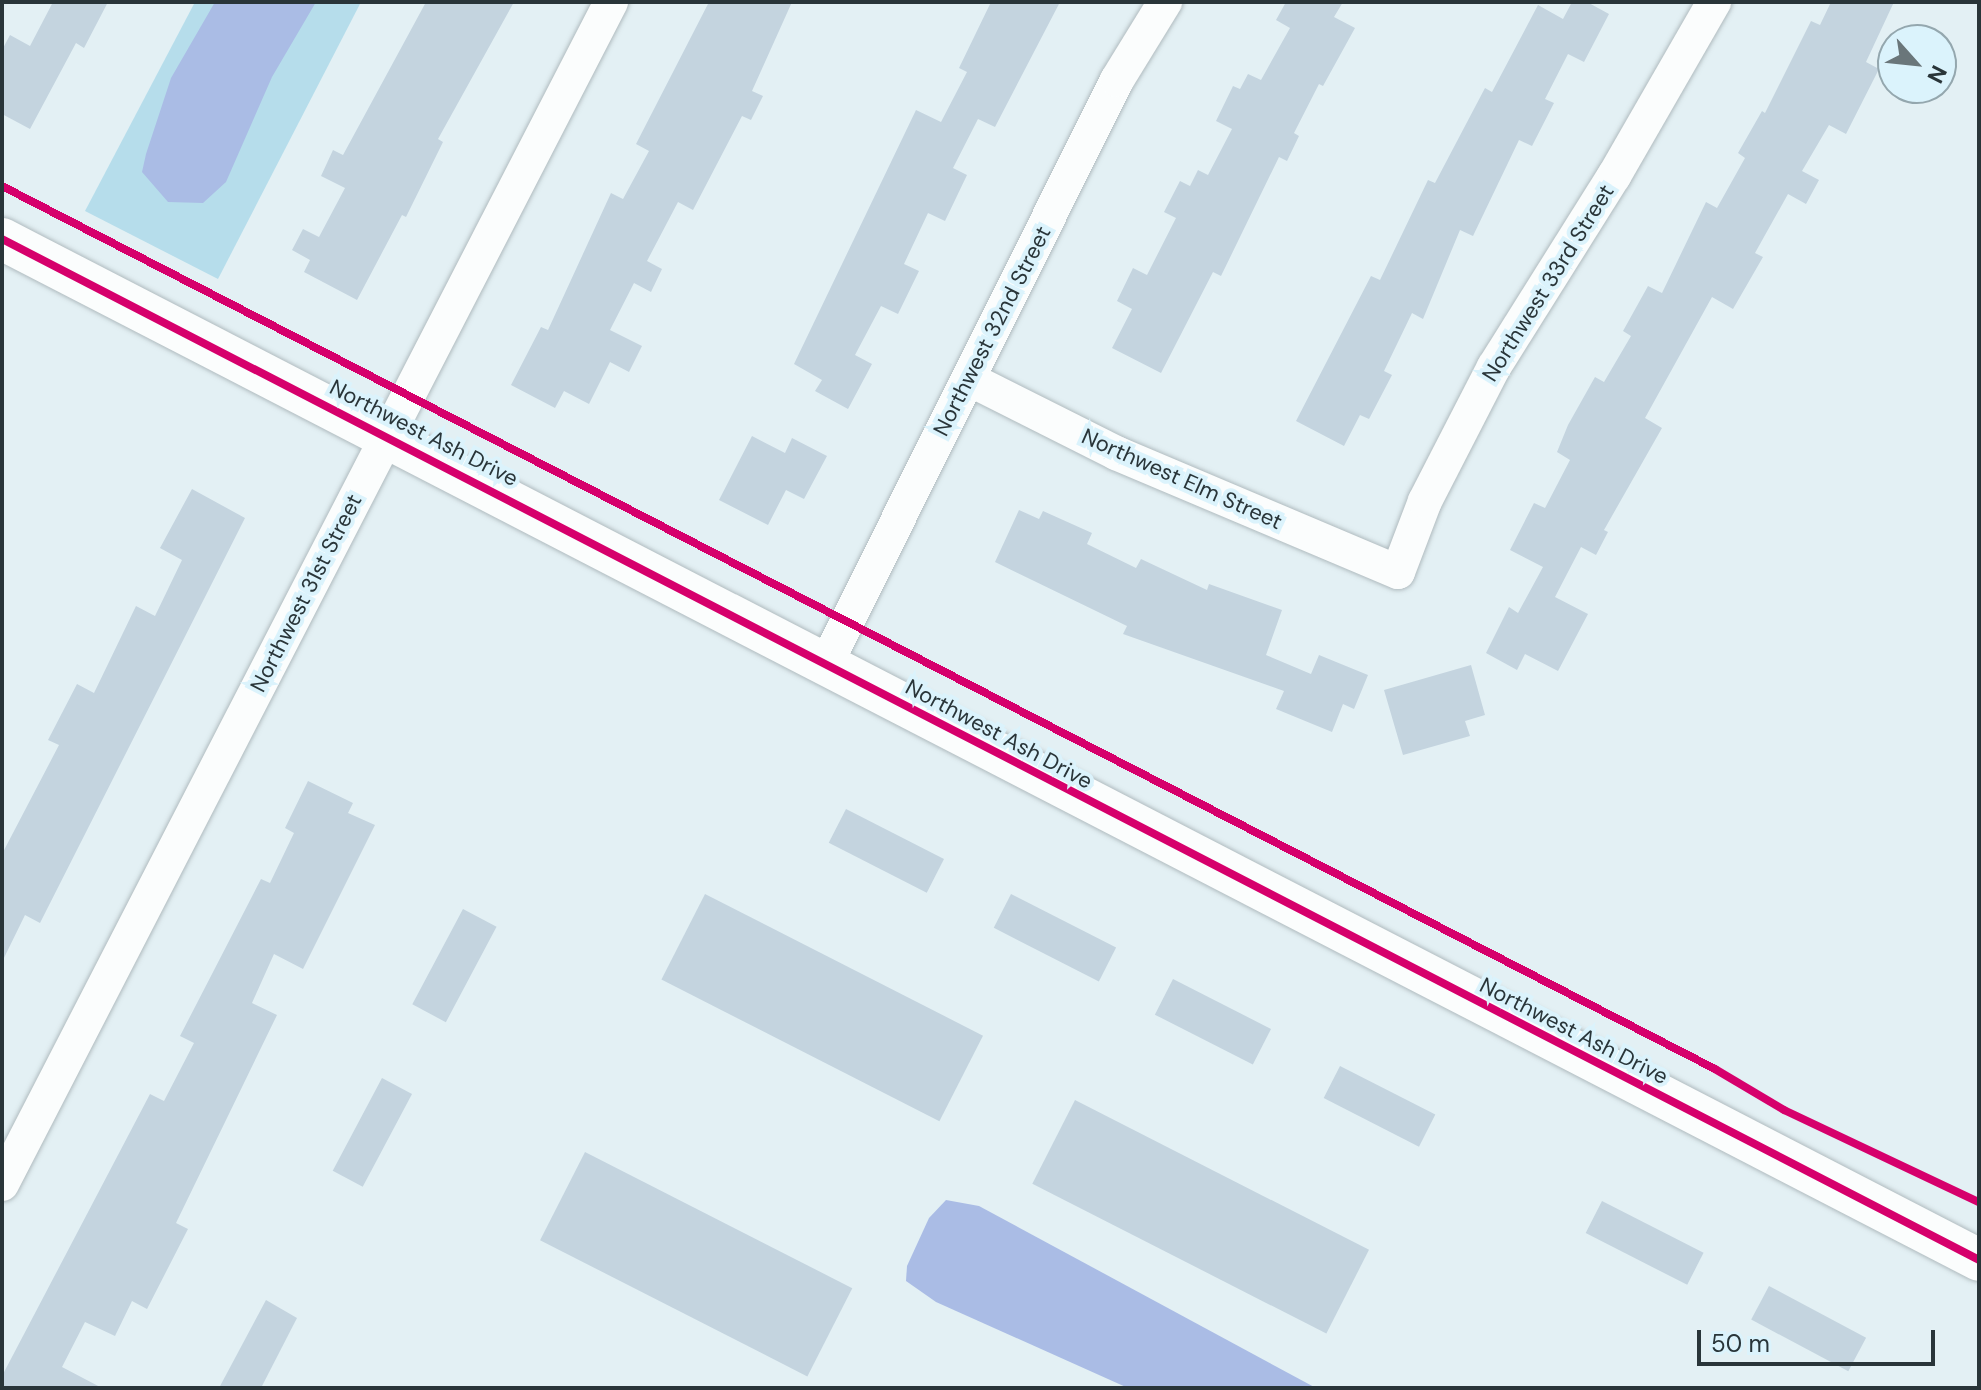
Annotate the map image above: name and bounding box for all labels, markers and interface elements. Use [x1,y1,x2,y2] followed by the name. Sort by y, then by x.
[1877,24,1957,104] north arrow
[1920,60,1954,88] text: N
[1477,180,1619,386] street label: Northwest 33rd Street
[928,222,1056,440] street label: Northwest 32nd Street
[325,374,523,492] street label: Northwest Ash Drive
[1078,423,1286,535] street label: Northwest Elm Street
[245,490,367,696] street label: Northwest 31st Street
[901,674,1097,794] street label: Northwest Ash Drive
[1475,972,1673,1090] street label: Northwest Ash Drive
[1701,1314,1939,1364] scale bar
[1711,1328,1770,1359] text: 50 m

